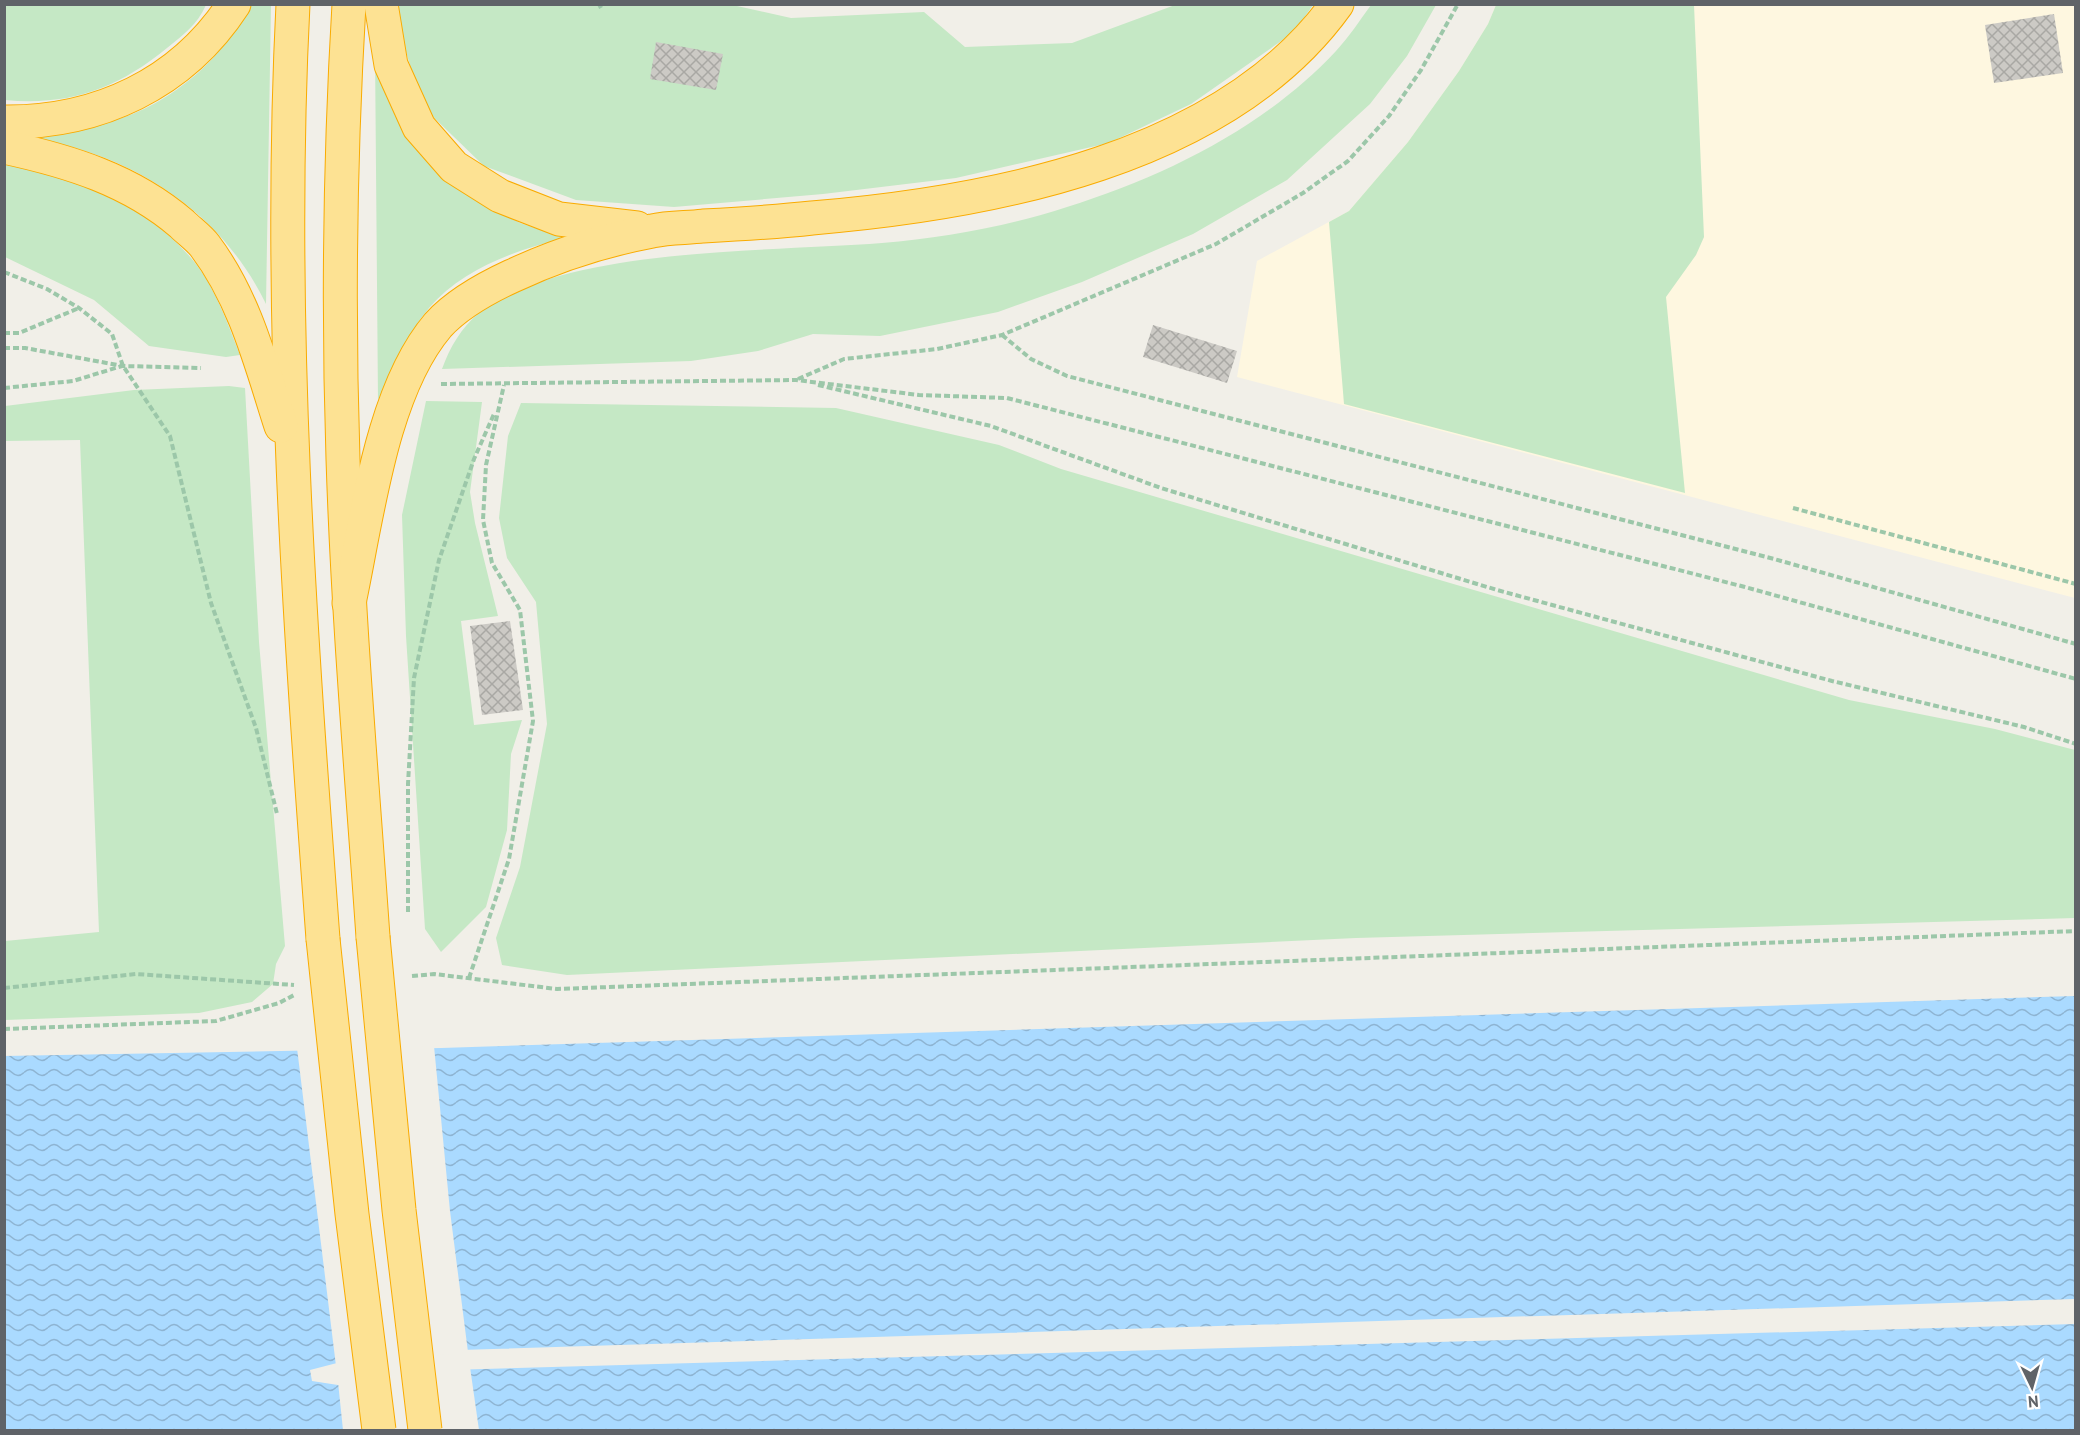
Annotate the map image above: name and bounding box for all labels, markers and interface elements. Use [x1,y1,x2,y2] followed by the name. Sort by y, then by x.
[2002,1357,2062,1417] north arrow
[2027,1392,2039,1412] text: N

